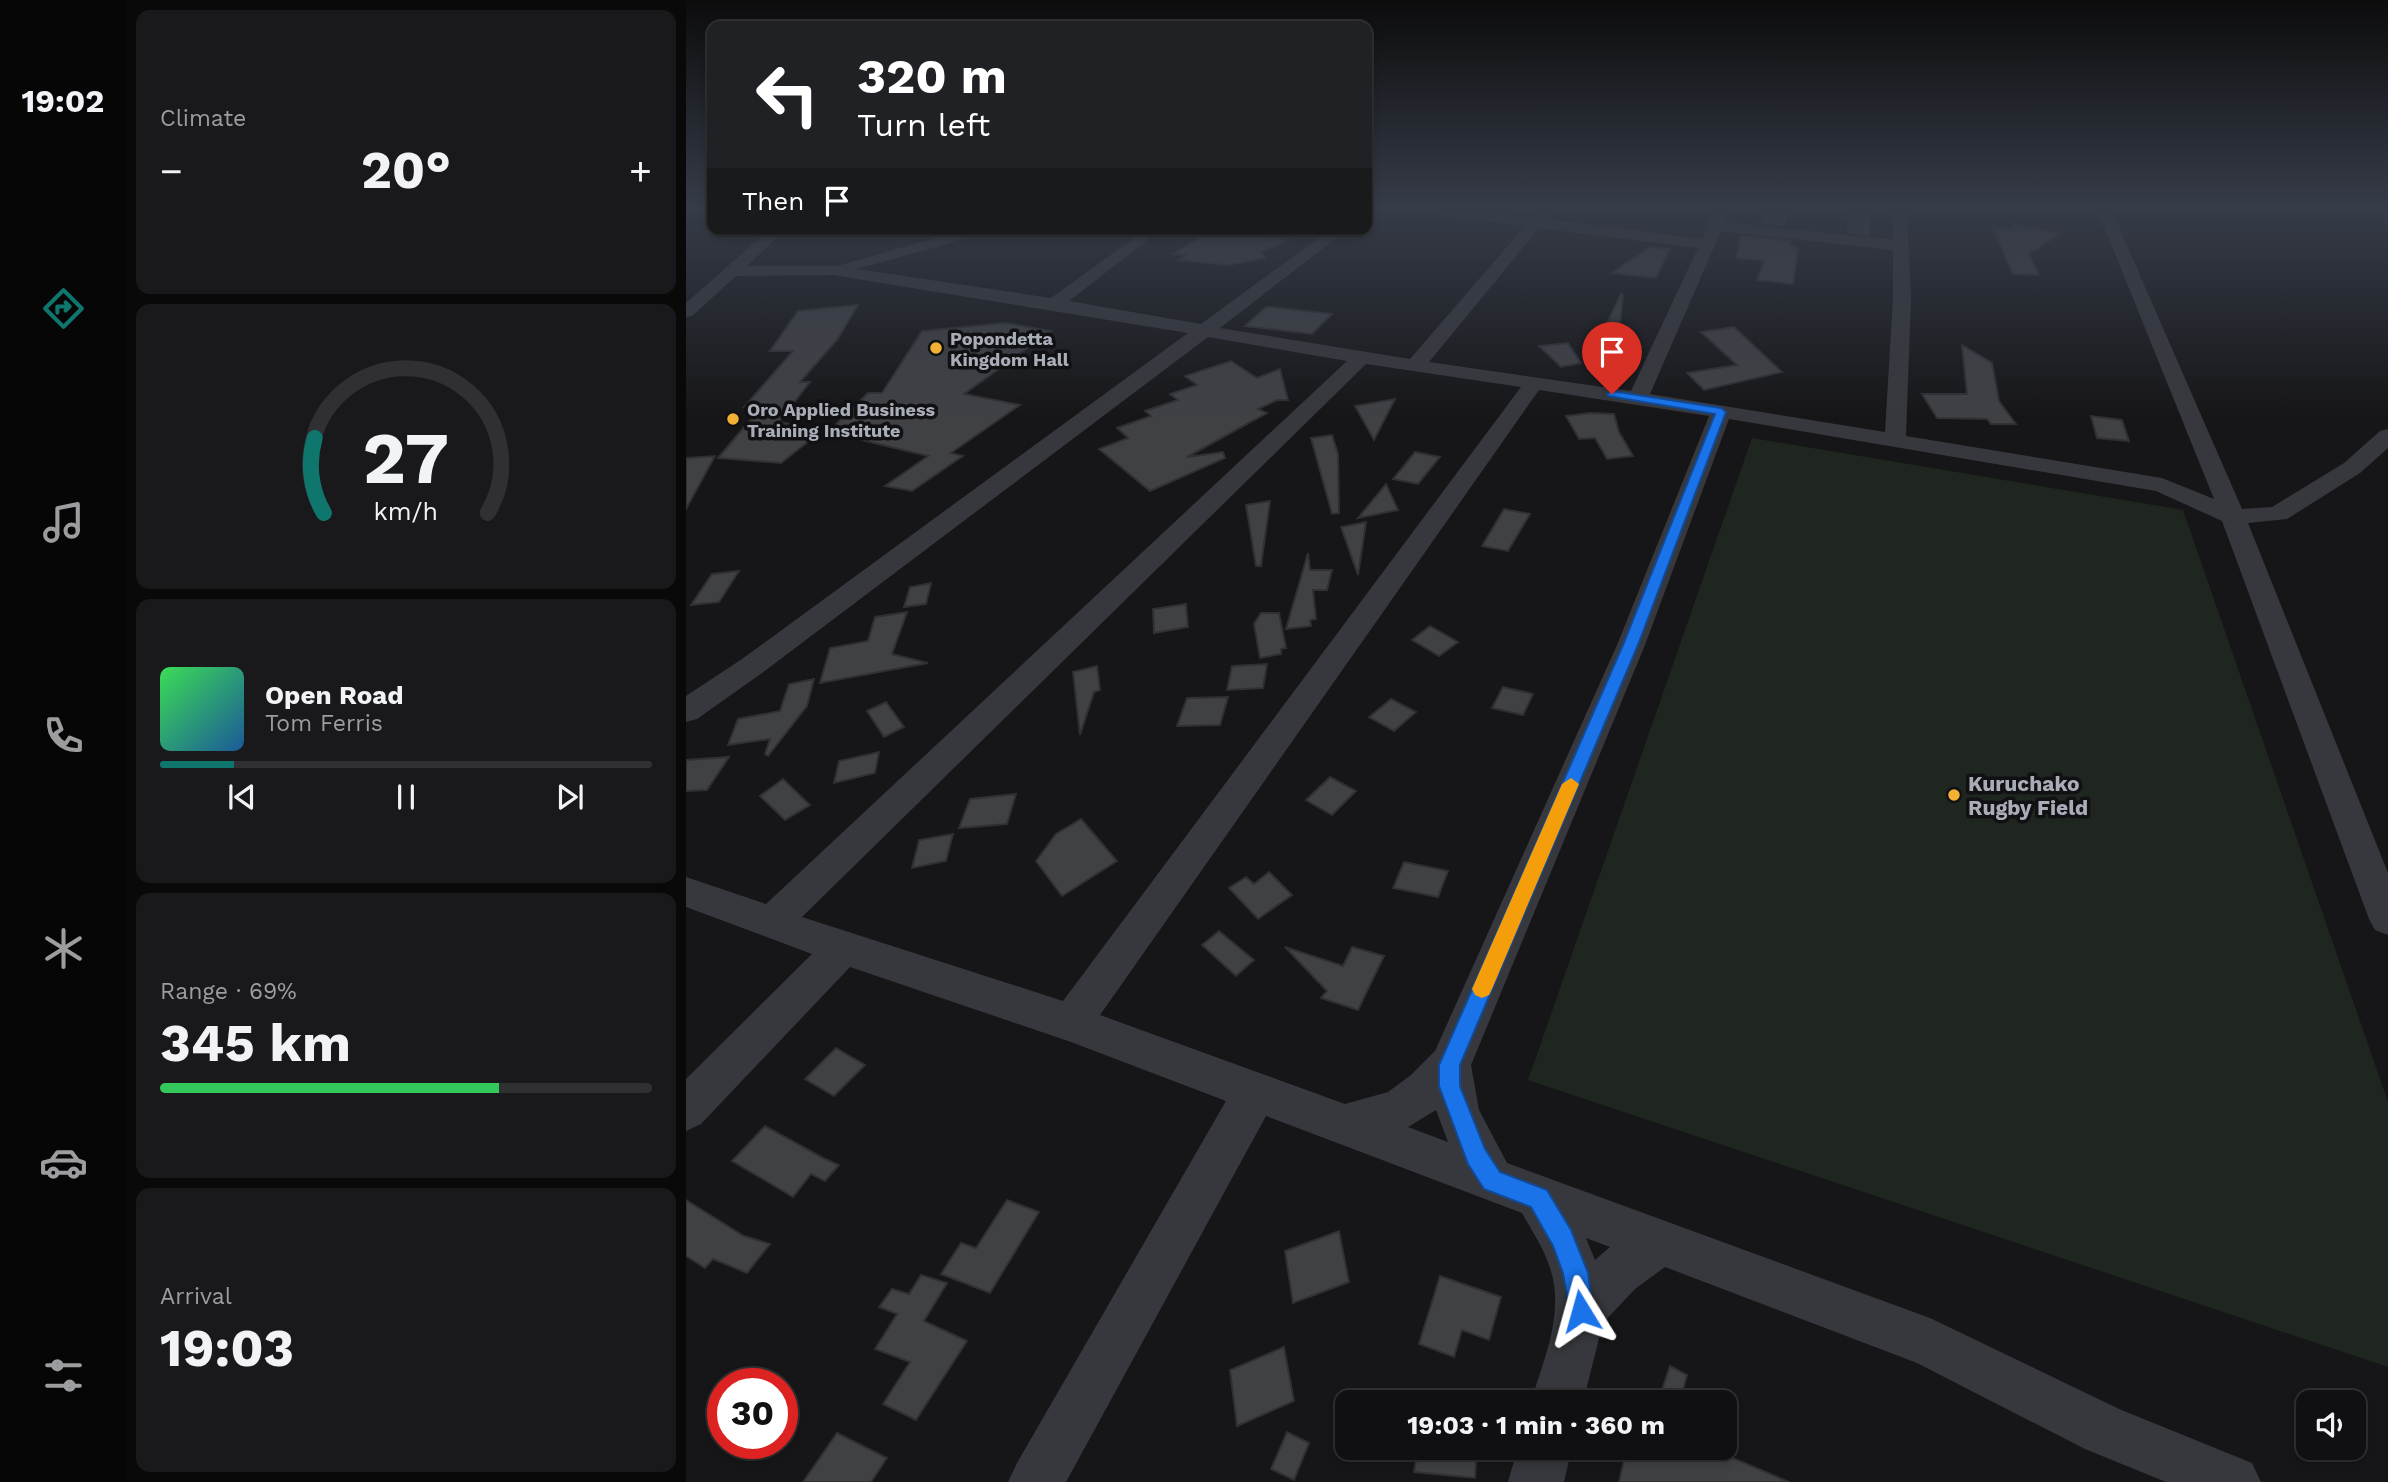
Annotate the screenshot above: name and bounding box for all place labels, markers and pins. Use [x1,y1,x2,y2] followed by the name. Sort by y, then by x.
[1582,322,1642,394] pin
[950,328,1069,370] place label: Popondetta Kingdom Hall
[928,340,944,356] marker: Popondetta Kingdom Hall
[747,399,936,441] place label: Oro Applied Business Training Institute
[725,411,741,427] marker: Oro Applied Business Training Institute
[1968,771,2088,820] place label: Kuruchako Rugby Field
[1946,787,1962,803] marker: Kuruchako Rugby Field

